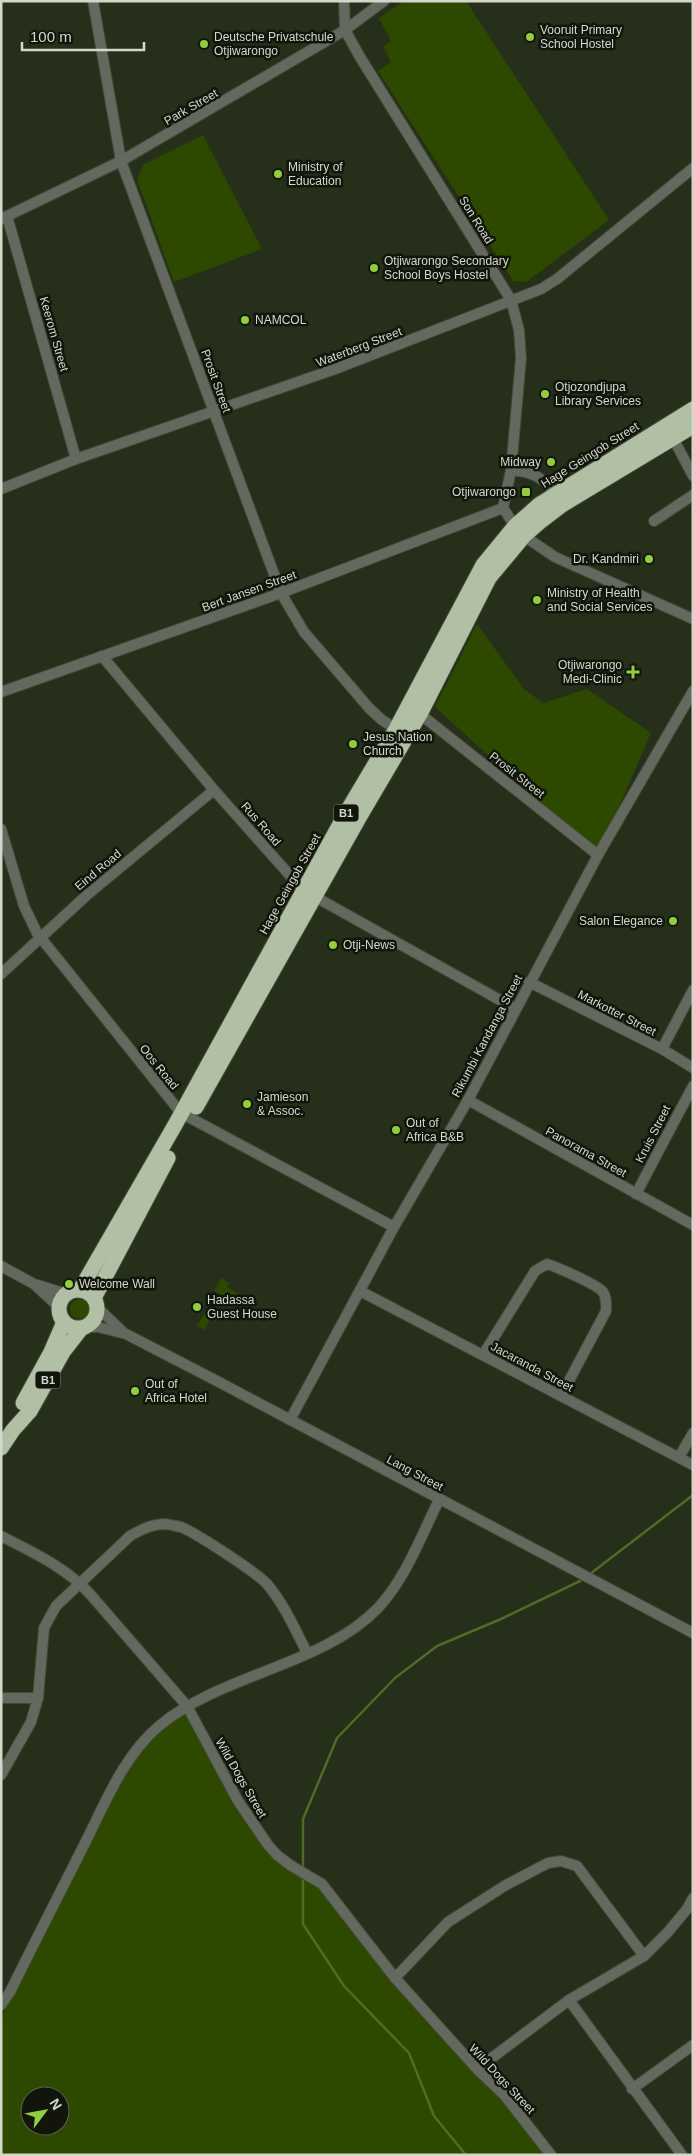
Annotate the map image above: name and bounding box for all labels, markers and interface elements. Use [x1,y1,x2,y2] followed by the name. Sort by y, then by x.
[22,20,145,52] scale bar
[540,23,622,51] place label: Vooruit Primary School Hostel
[30,28,72,45] text: 100 m
[214,30,334,58] place label: Deutsche Privatschule Otjiwarongo
[524,31,536,43] marker: Vooruit Primary School Hostel
[198,38,210,50] marker: Deutsche Privatschule Otjiwarongo
[162,86,221,128] street label: Park Street
[288,160,343,188] place label: Ministry of Education
[272,168,284,180] marker: Ministry of Education
[456,194,496,246] street label: Son Road
[384,254,509,282] place label: Otjiwarongo Secondary School Boys Hostel
[368,262,380,274] marker: Otjiwarongo Secondary School Boys Hostel
[37,295,72,374] street label: Keerom Street
[255,313,307,327] place label: NAMCOL
[239,314,251,326] marker: NAMCOL
[314,324,405,370] street label: Waterberg Street
[198,348,234,415] street label: Prosit Street
[555,380,641,408] place label: Otjozondjupa Library Services
[539,388,551,400] marker: Otjozondjupa Library Services
[538,419,642,491] street label: Hage Geingob Street
[500,455,541,469] place label: Midway
[545,456,557,468] marker: Midway
[452,485,516,499] place label: Otjiwarongo
[520,486,532,498] marker: Otjiwarongo
[573,552,639,566] place label: Dr. Kandmiri
[643,553,655,565] marker: Dr. Kandmiri
[200,567,299,615] street label: Bert Jansen Street
[547,586,652,614] place label: Ministry of Health and Social Services
[531,594,543,606] marker: Ministry of Health and Social Services
[558,658,622,686] place label: Otjiwarongo Medi-Clinic
[626,665,640,679] marker: Otjiwarongo Medi-Clinic
[363,730,432,758] place label: Jesus Nation Church
[347,738,359,750] marker: Jesus Nation Church
[487,749,548,801] street label: Prosit Street
[238,799,284,849] street label: Rus Road
[334,804,358,821] road number: B1
[257,831,324,937] street label: Hage Geingob Street
[72,847,124,893] street label: Eind Road
[579,914,663,928] place label: Salon Elegance
[667,915,679,927] marker: Salon Elegance
[343,938,395,952] place label: Otji-News
[327,939,339,951] marker: Otji-News
[449,972,526,1100] street label: Rikumbi Kandanga Street
[575,987,659,1039] street label: Markotter Street
[137,1042,181,1092] street label: Oos Road
[257,1090,308,1118] place label: Jamieson & Assoc.
[241,1098,253,1110] marker: Jamieson & Assoc.
[633,1102,674,1165] street label: Kruis Street
[406,1116,464,1144] place label: Out of Africa B&B
[390,1124,402,1136] marker: Out of Africa B&B
[543,1124,630,1180] street label: Panorama Street
[79,1277,155,1291] place label: Welcome Wall
[63,1278,75,1290] marker: Welcome Wall
[207,1293,277,1321] place label: Hadassa Guest House
[191,1301,203,1313] marker: Hadassa Guest House
[488,1339,576,1395] street label: Jacaranda Street
[36,1372,60,1388] road number: B1
[145,1377,207,1405] place label: Out of Africa Hotel
[129,1385,141,1397] marker: Out of Africa Hotel
[384,1452,446,1494] street label: Lang Street
[212,1736,270,1821] street label: Wild Dogs Street
[466,2041,538,2117] street label: Wild Dogs Street
[20,2086,70,2136] north arrow
[47,2096,65,2113] text: N

